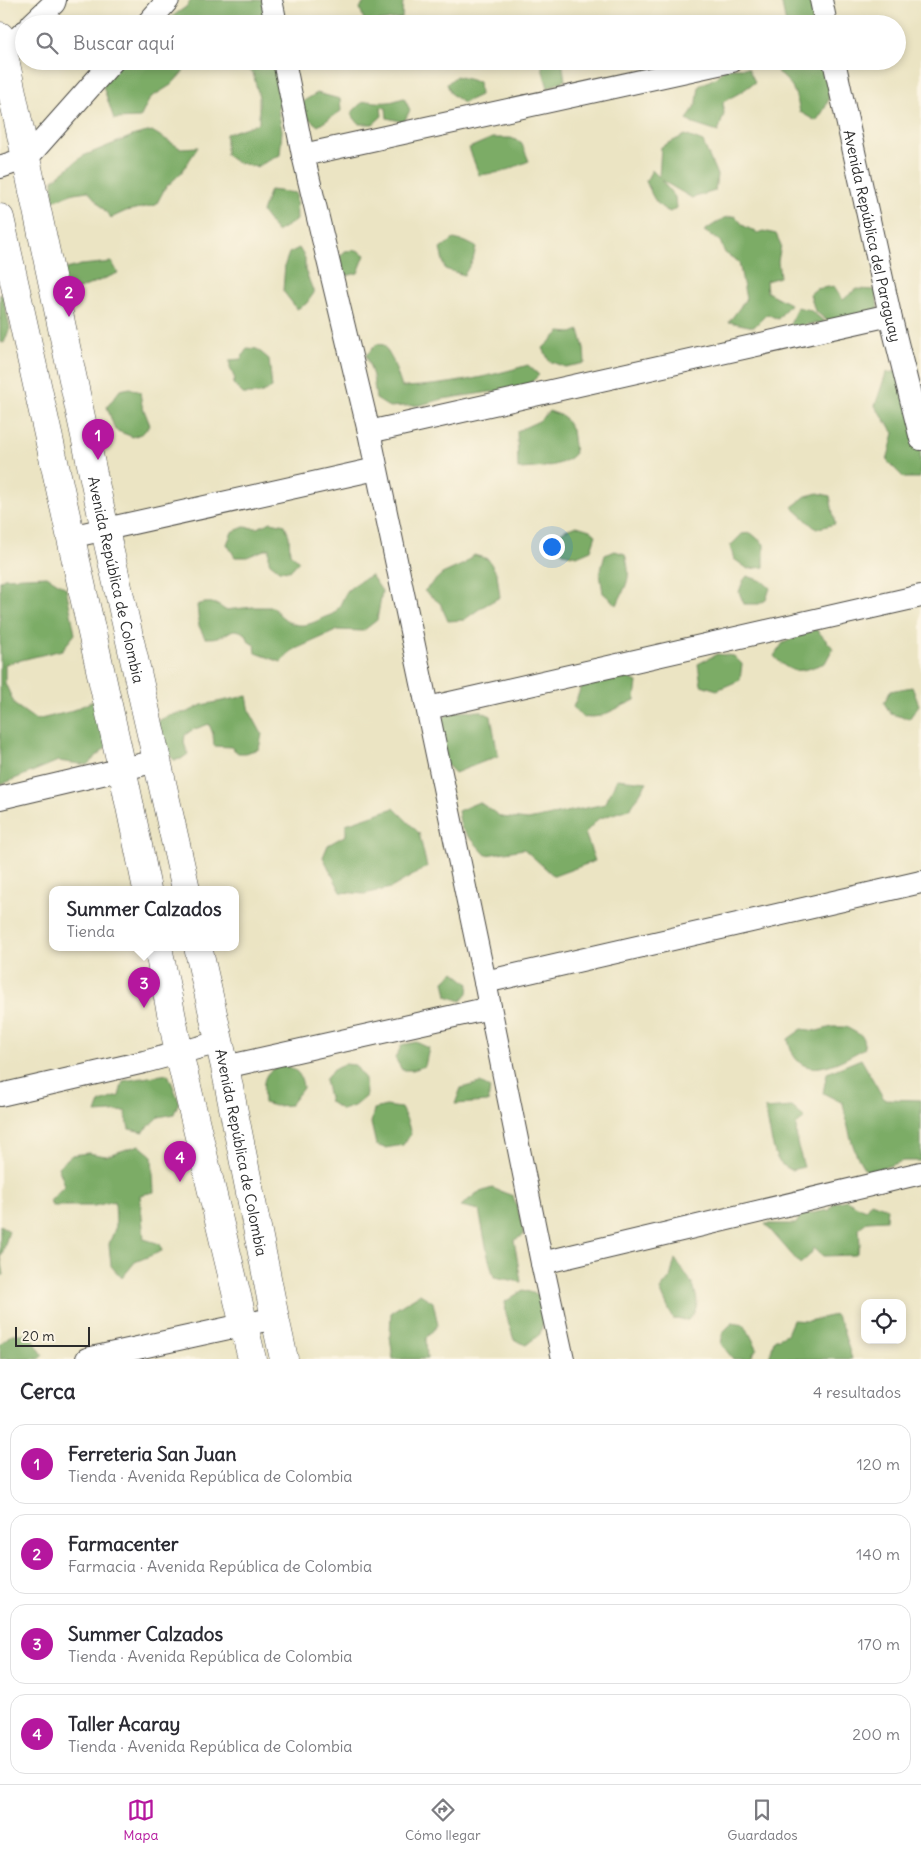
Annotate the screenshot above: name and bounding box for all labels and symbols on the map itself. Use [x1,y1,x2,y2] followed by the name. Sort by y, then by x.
[840,128,906,344] street label: Avenida República del Paraguay
[53,276,85,317] pin: 2
[82,419,114,460] pin: 1
[84,475,149,685] street label: Avenida República de Colombia
[539,534,565,560] your location
[128,967,160,1008] pin: 3
[212,1047,272,1258] street label: Avenida República de Colombia
[164,1141,196,1182] pin: 4
[15,1324,90,1347] scale bar

